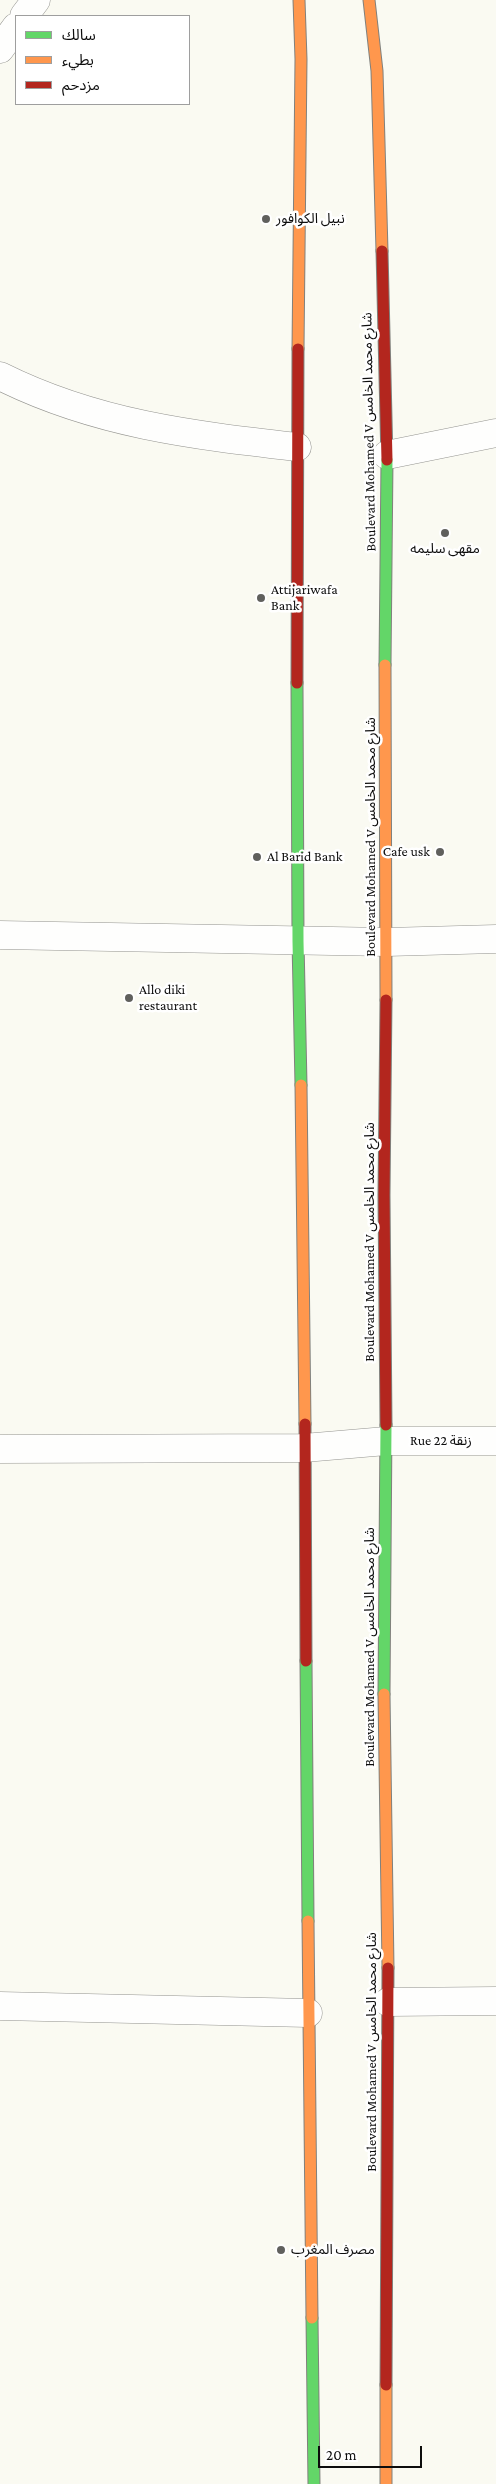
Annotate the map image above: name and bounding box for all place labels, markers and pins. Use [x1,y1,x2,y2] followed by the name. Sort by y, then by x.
[276,211,345,227] place label: نبيل الكوافور
[260,213,272,225] marker: نبيل الكوافور
[439,527,451,539] marker: مقهى سليمه
[410,541,480,557] place label: مقهى سليمه
[271,582,338,614] place label: Attijariwafa Bank
[255,592,267,604] marker: Attijariwafa Bank
[383,844,430,860] place label: Cafe usk
[434,846,446,858] marker: Cafe usk
[267,849,342,865] place label: Al Barid Bank
[251,851,263,863] marker: Al Barid Bank
[139,982,197,1014] place label: Allo diki restaurant
[123,992,135,1004] marker: Allo diki restaurant
[291,2242,375,2258] place label: مصرف المغرب
[275,2244,287,2256] marker: مصرف المغرب

